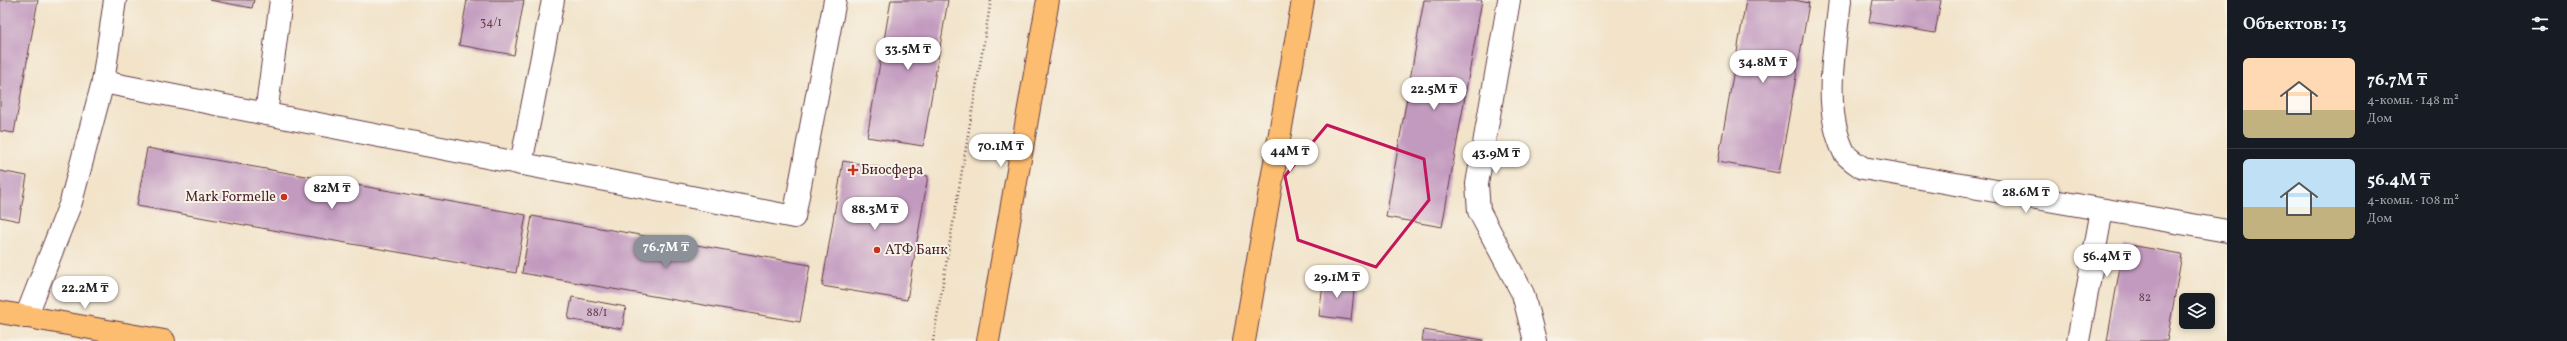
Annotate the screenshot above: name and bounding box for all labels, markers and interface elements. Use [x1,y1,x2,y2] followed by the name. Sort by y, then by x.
[2243,13,2346,36] text: Объектов: 13
[2529,13,2551,35] icon: filters
[480,15,502,31] house number: 34/1
[871,37,945,71] pin: 33.5M ₸
[885,41,931,59] text: 33.5M ₸
[1726,50,1800,84] pin: 34.8M ₸
[1739,54,1787,72] text: 34.8M ₸
[2367,69,2428,92] text: 76.7M ₸
[2275,74,2323,122] icon: home
[1397,77,1471,111] pin: 22.5M ₸
[1410,81,1458,99] text: 22.5M ₸
[2367,92,2459,110] text: 4-комн. · 148 m²
[2367,110,2392,128] text: Дом
[964,134,1038,168] pin: 70.1M ₸
[978,138,1024,156] text: 70.1M ₸
[1262,139,1318,173] pin: 44M ₸
[1459,141,1533,175] pin: 43.9M ₸
[1270,143,1310,161] text: 44M ₸
[1472,145,1520,163] text: 43.9M ₸
[861,161,923,180] place label: Биосфера
[848,165,858,175] marker: Биосфера
[2367,169,2431,192] text: 56.4M ₸
[2275,175,2323,223] icon: home
[304,176,360,210] pin: 82M ₸
[313,180,351,198] text: 82M ₸
[1989,180,2063,214] pin: 28.6M ₸
[2002,184,2050,202] text: 28.6M ₸
[185,188,276,207] place label: Mark Formelle
[279,192,289,202] marker: Mark Formelle
[2367,192,2459,210] text: 4-комн. · 108 m²
[838,197,912,231] pin: 88.3M ₸
[851,201,899,219] text: 88.3M ₸
[2367,210,2392,228] text: Дом
[629,235,703,269] pin: 76.7M ₸
[643,239,689,257] text: 76.7M ₸
[885,241,948,260] place label: АТФ Банк
[2070,244,2144,278] pin: 56.4M ₸
[872,245,882,255] marker: АТФ Банк
[2083,248,2131,266] text: 56.4M ₸
[1300,265,1374,299] pin: 29.1M ₸
[1314,269,1360,287] text: 29.1M ₸
[48,276,122,310] pin: 22.2M ₸
[61,280,109,298] text: 22.2M ₸
[2139,290,2151,306] house number: 82
[2179,293,2215,329] map controls
[2179,293,2215,329] button: layers
[587,305,607,321] house number: 88/1

